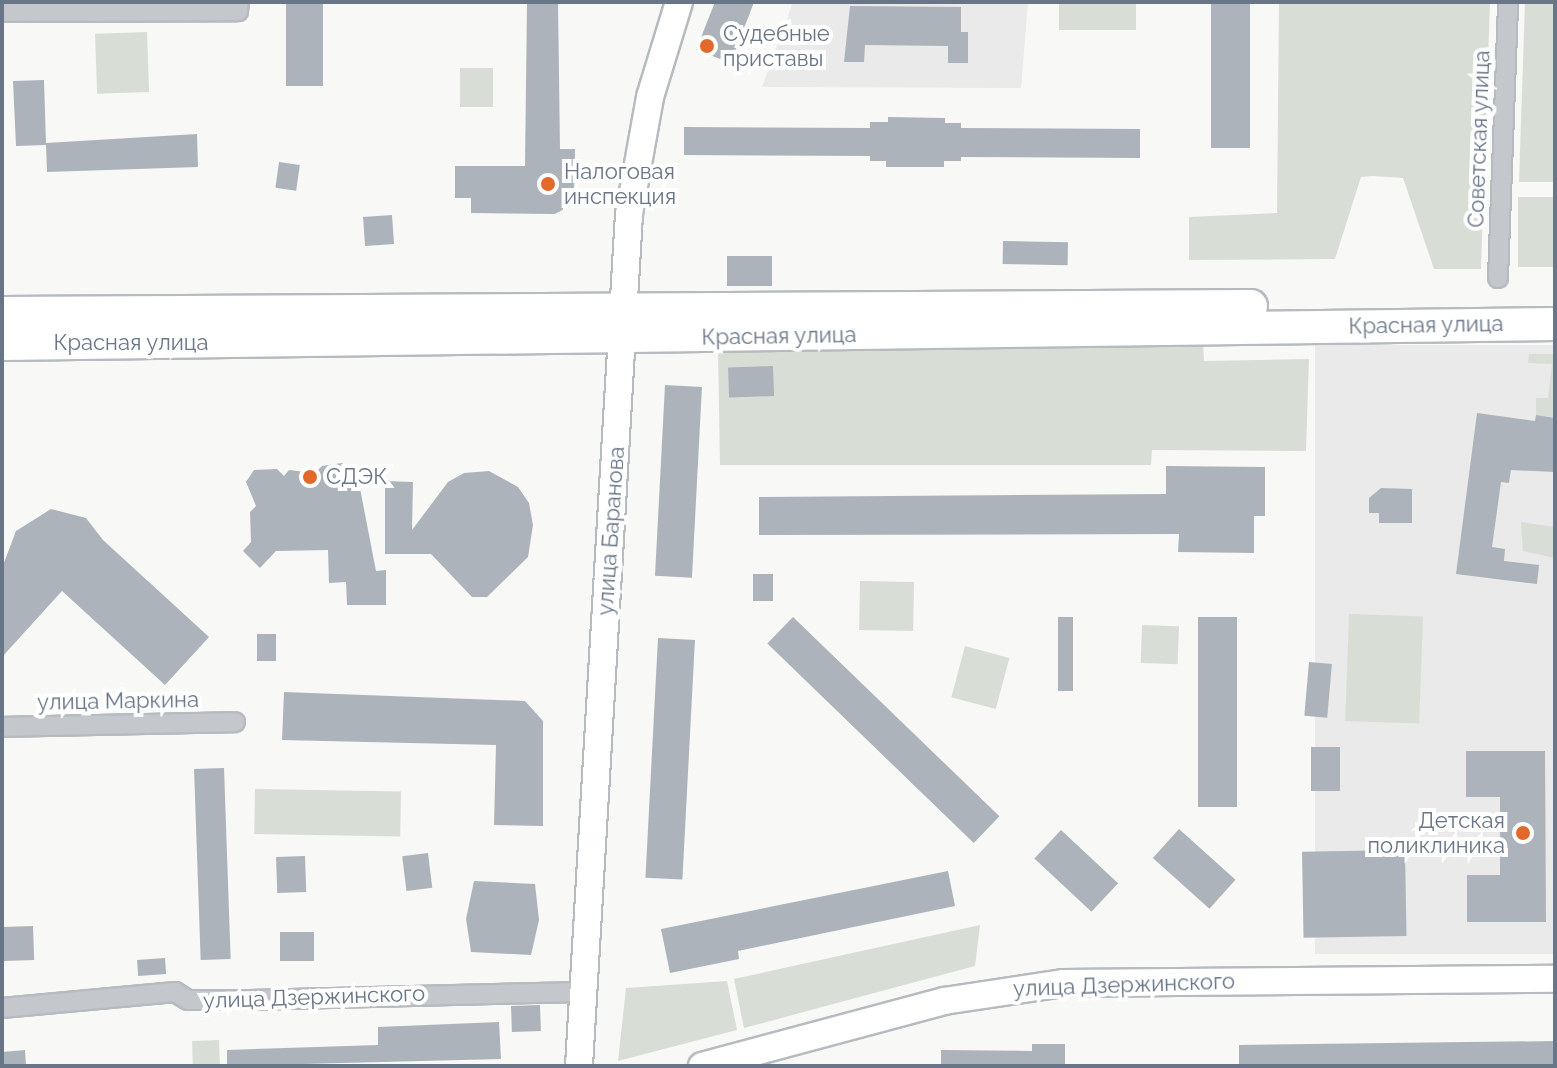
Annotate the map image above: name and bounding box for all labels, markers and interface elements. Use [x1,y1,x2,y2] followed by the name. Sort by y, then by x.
[723,20,830,72] place label: Судебные приставы
[698,37,716,55] marker: Судебные приставы
[1463,50,1495,228] street label: Советская улица
[564,158,676,210] place label: Налоговая инспекция
[539,175,557,193] marker: Налоговая инспекция
[1348,310,1504,340] street label: Красная улица
[701,321,857,351] street label: Красная улица
[53,330,209,356] street label: Красная улица
[592,446,630,616] street label: улица Баранова
[326,464,387,490] place label: СДЭК
[301,468,319,486] marker: СДЭК
[37,686,199,716] street label: улица Маркина
[1368,807,1505,858] place label: Детская поликлиника
[1512,822,1534,844] marker: Детская поликлиника
[1013,968,1235,1002] street label: улица Дзержинского
[203,980,425,1014] street label: улица Дзержинского

